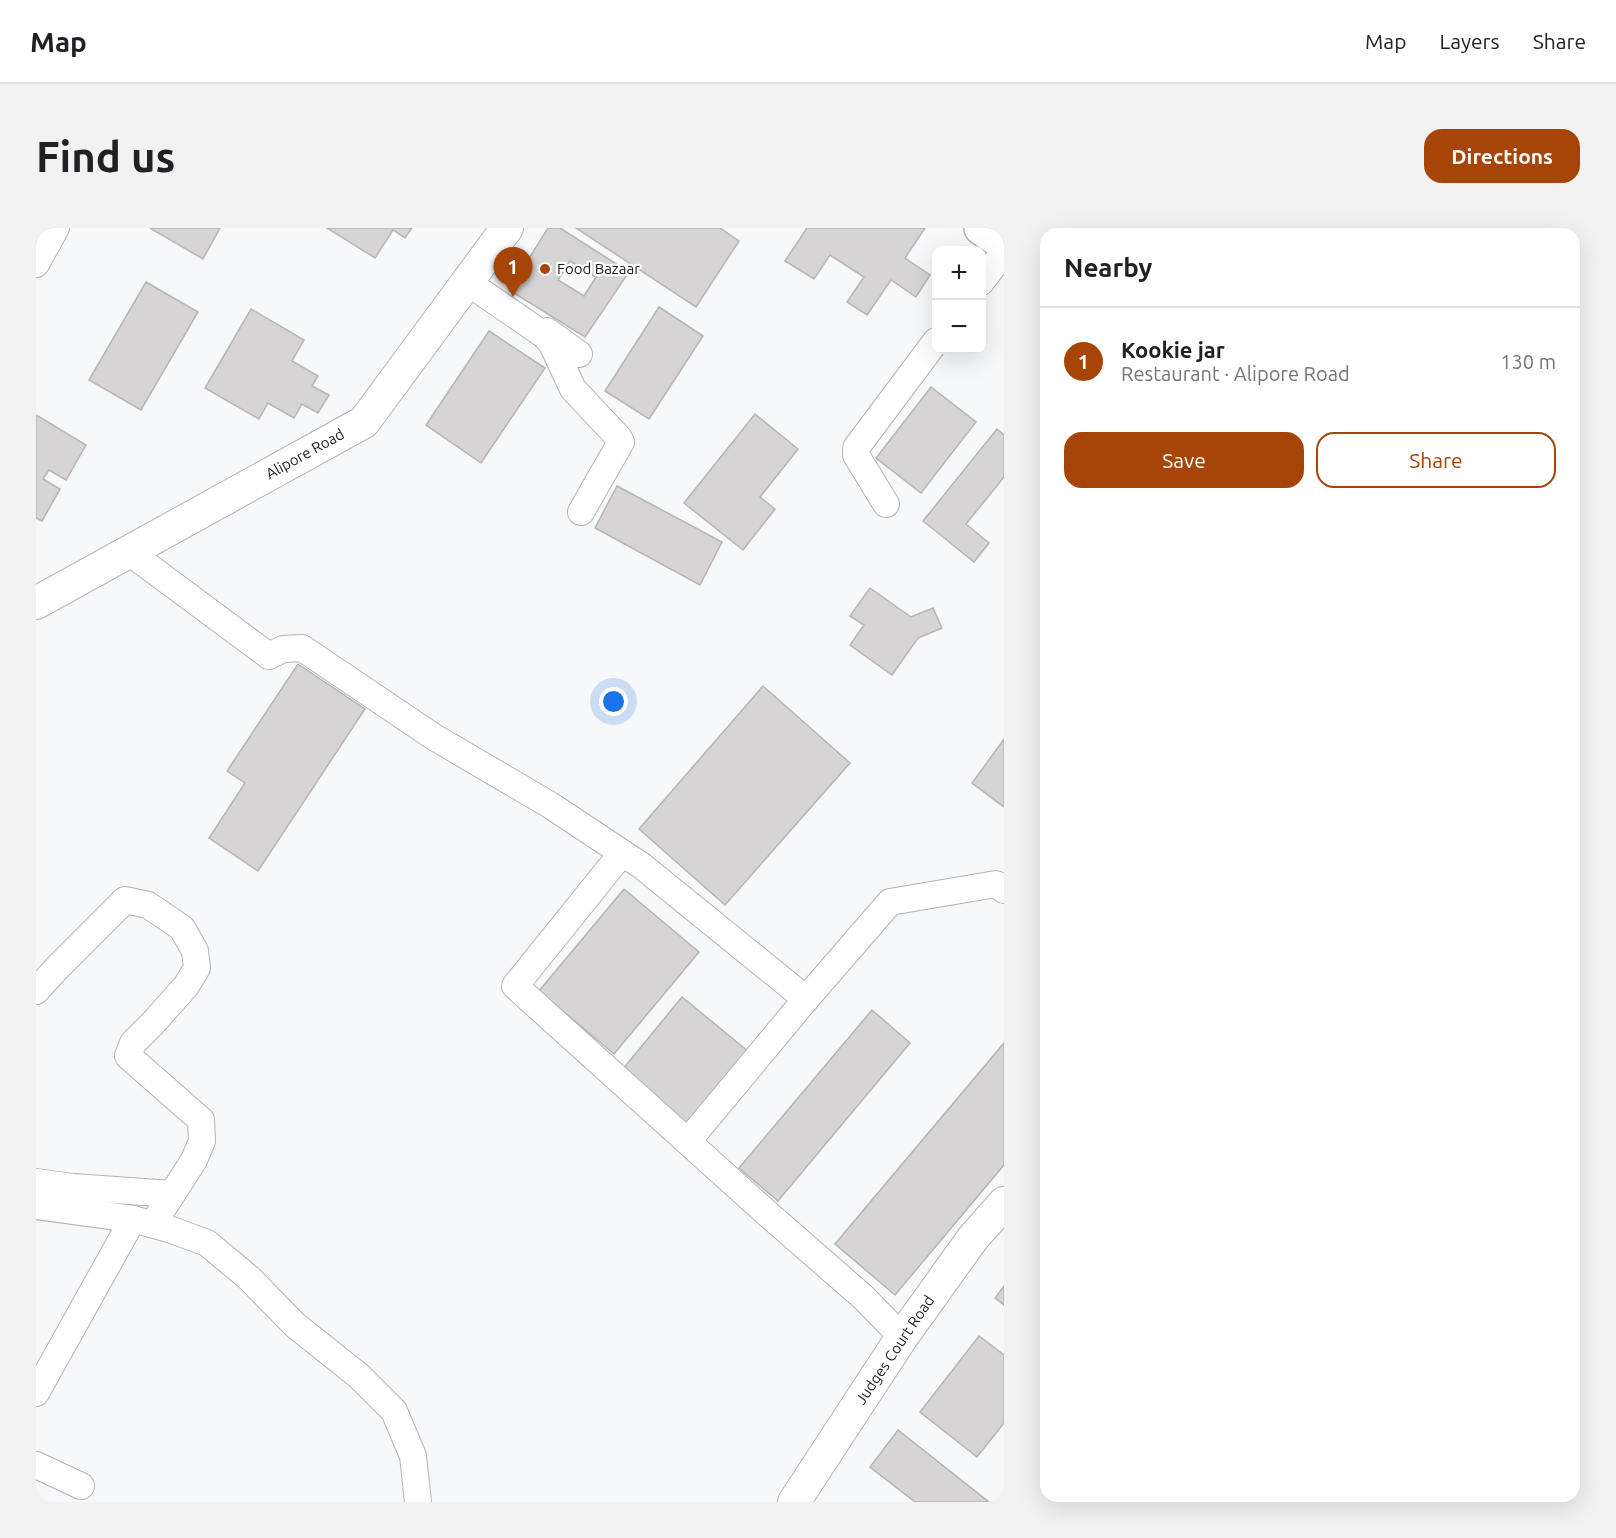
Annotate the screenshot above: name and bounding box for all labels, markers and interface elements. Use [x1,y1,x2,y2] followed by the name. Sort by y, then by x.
[30,26,87,57] text: Map
[1365,29,1406,53] text: Map
[1439,29,1500,53] text: Layers
[1533,29,1586,53] text: Share
[1424,129,1580,183] button: Directions
[36,133,175,180] text: Find us
[932,246,986,354] map controls
[932,246,986,300] button: +
[494,248,532,297] pin: 1
[1064,253,1152,282] text: Nearby
[557,260,640,277] place label: Food Bazaar
[538,262,552,276] marker: Food Bazaar
[932,300,986,354] button: −
[1121,337,1225,362] text: Kookie jar
[1078,350,1089,373] text: 1
[1500,350,1556,373] text: 130 m
[1121,362,1350,385] text: Restaurant · Alipore Road
[263,425,347,482] street label: Alipore Road
[1064,432,1304,488] button: Save
[1316,432,1556,488] button: Share
[599,687,628,716] your location
[852,1292,937,1407] street label: Judges Court Road

